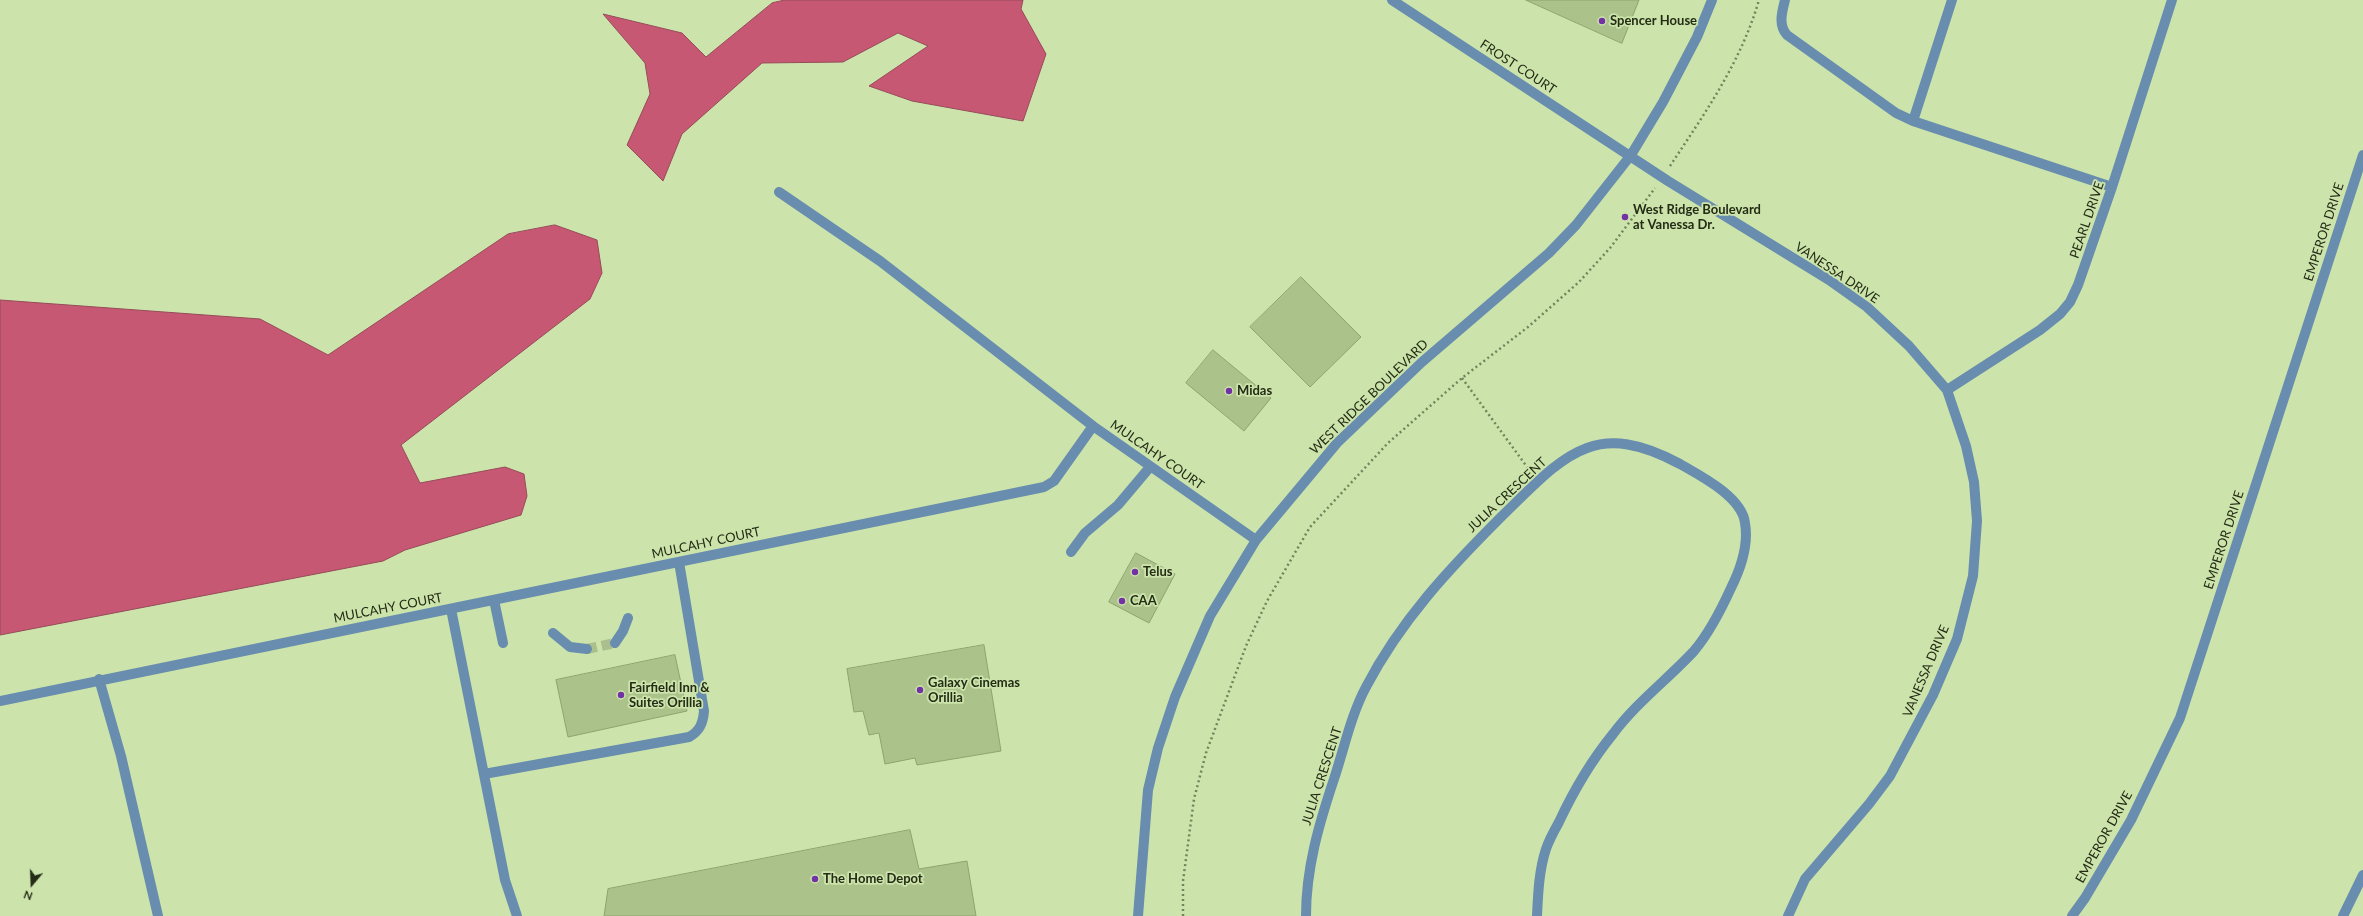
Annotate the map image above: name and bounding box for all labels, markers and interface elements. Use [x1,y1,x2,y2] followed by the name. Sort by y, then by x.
[1610,13,1697,29] place label: Spencer House
[1597,16,1607,26] marker: Spencer House
[1477,37,1559,97] street label: FROST COURT
[2067,180,2107,260] street label: PEARL DRIVE
[2301,181,2347,283] street label: EMPEROR DRIVE
[1633,202,1761,233] place label: West Ridge Boulevard at Vanessa Dr.
[1620,212,1630,222] marker: West Ridge Boulevard at Vanessa Dr.
[1792,239,1882,307] street label: VANESSA DRIVE
[1307,336,1431,458] street label: WEST RIDGE BOULEVARD
[1237,383,1272,399] place label: Midas
[1224,386,1234,396] marker: Midas
[1107,417,1207,493] street label: MULCAHY COURT
[1464,454,1550,536] street label: JULIA CRESCENT
[2201,489,2247,591] street label: EMPEROR DRIVE
[650,524,762,562] street label: MULCAHY COURT
[1143,564,1172,580] place label: Telus
[1130,567,1140,577] marker: Telus
[332,590,444,626] street label: MULCAHY COURT
[1130,593,1157,609] place label: CAA
[1117,596,1127,606] marker: CAA
[1900,623,1952,719] street label: VANESSA DRIVE
[928,675,1020,706] place label: Galaxy Cinemas Orillia
[629,680,710,711] place label: Fairfield Inn & Suites Orillia
[915,685,925,695] marker: Galaxy Cinemas Orillia
[616,690,626,700] marker: Fairfield Inn & Suites Orillia
[1299,725,1345,827] street label: JULIA CRESCENT
[2072,788,2136,886] street label: EMPEROR DRIVE
[12,864,52,904] north arrow
[823,871,923,887] place label: The Home Depot
[810,874,820,884] marker: The Home Depot
[22,888,34,903] text: N

